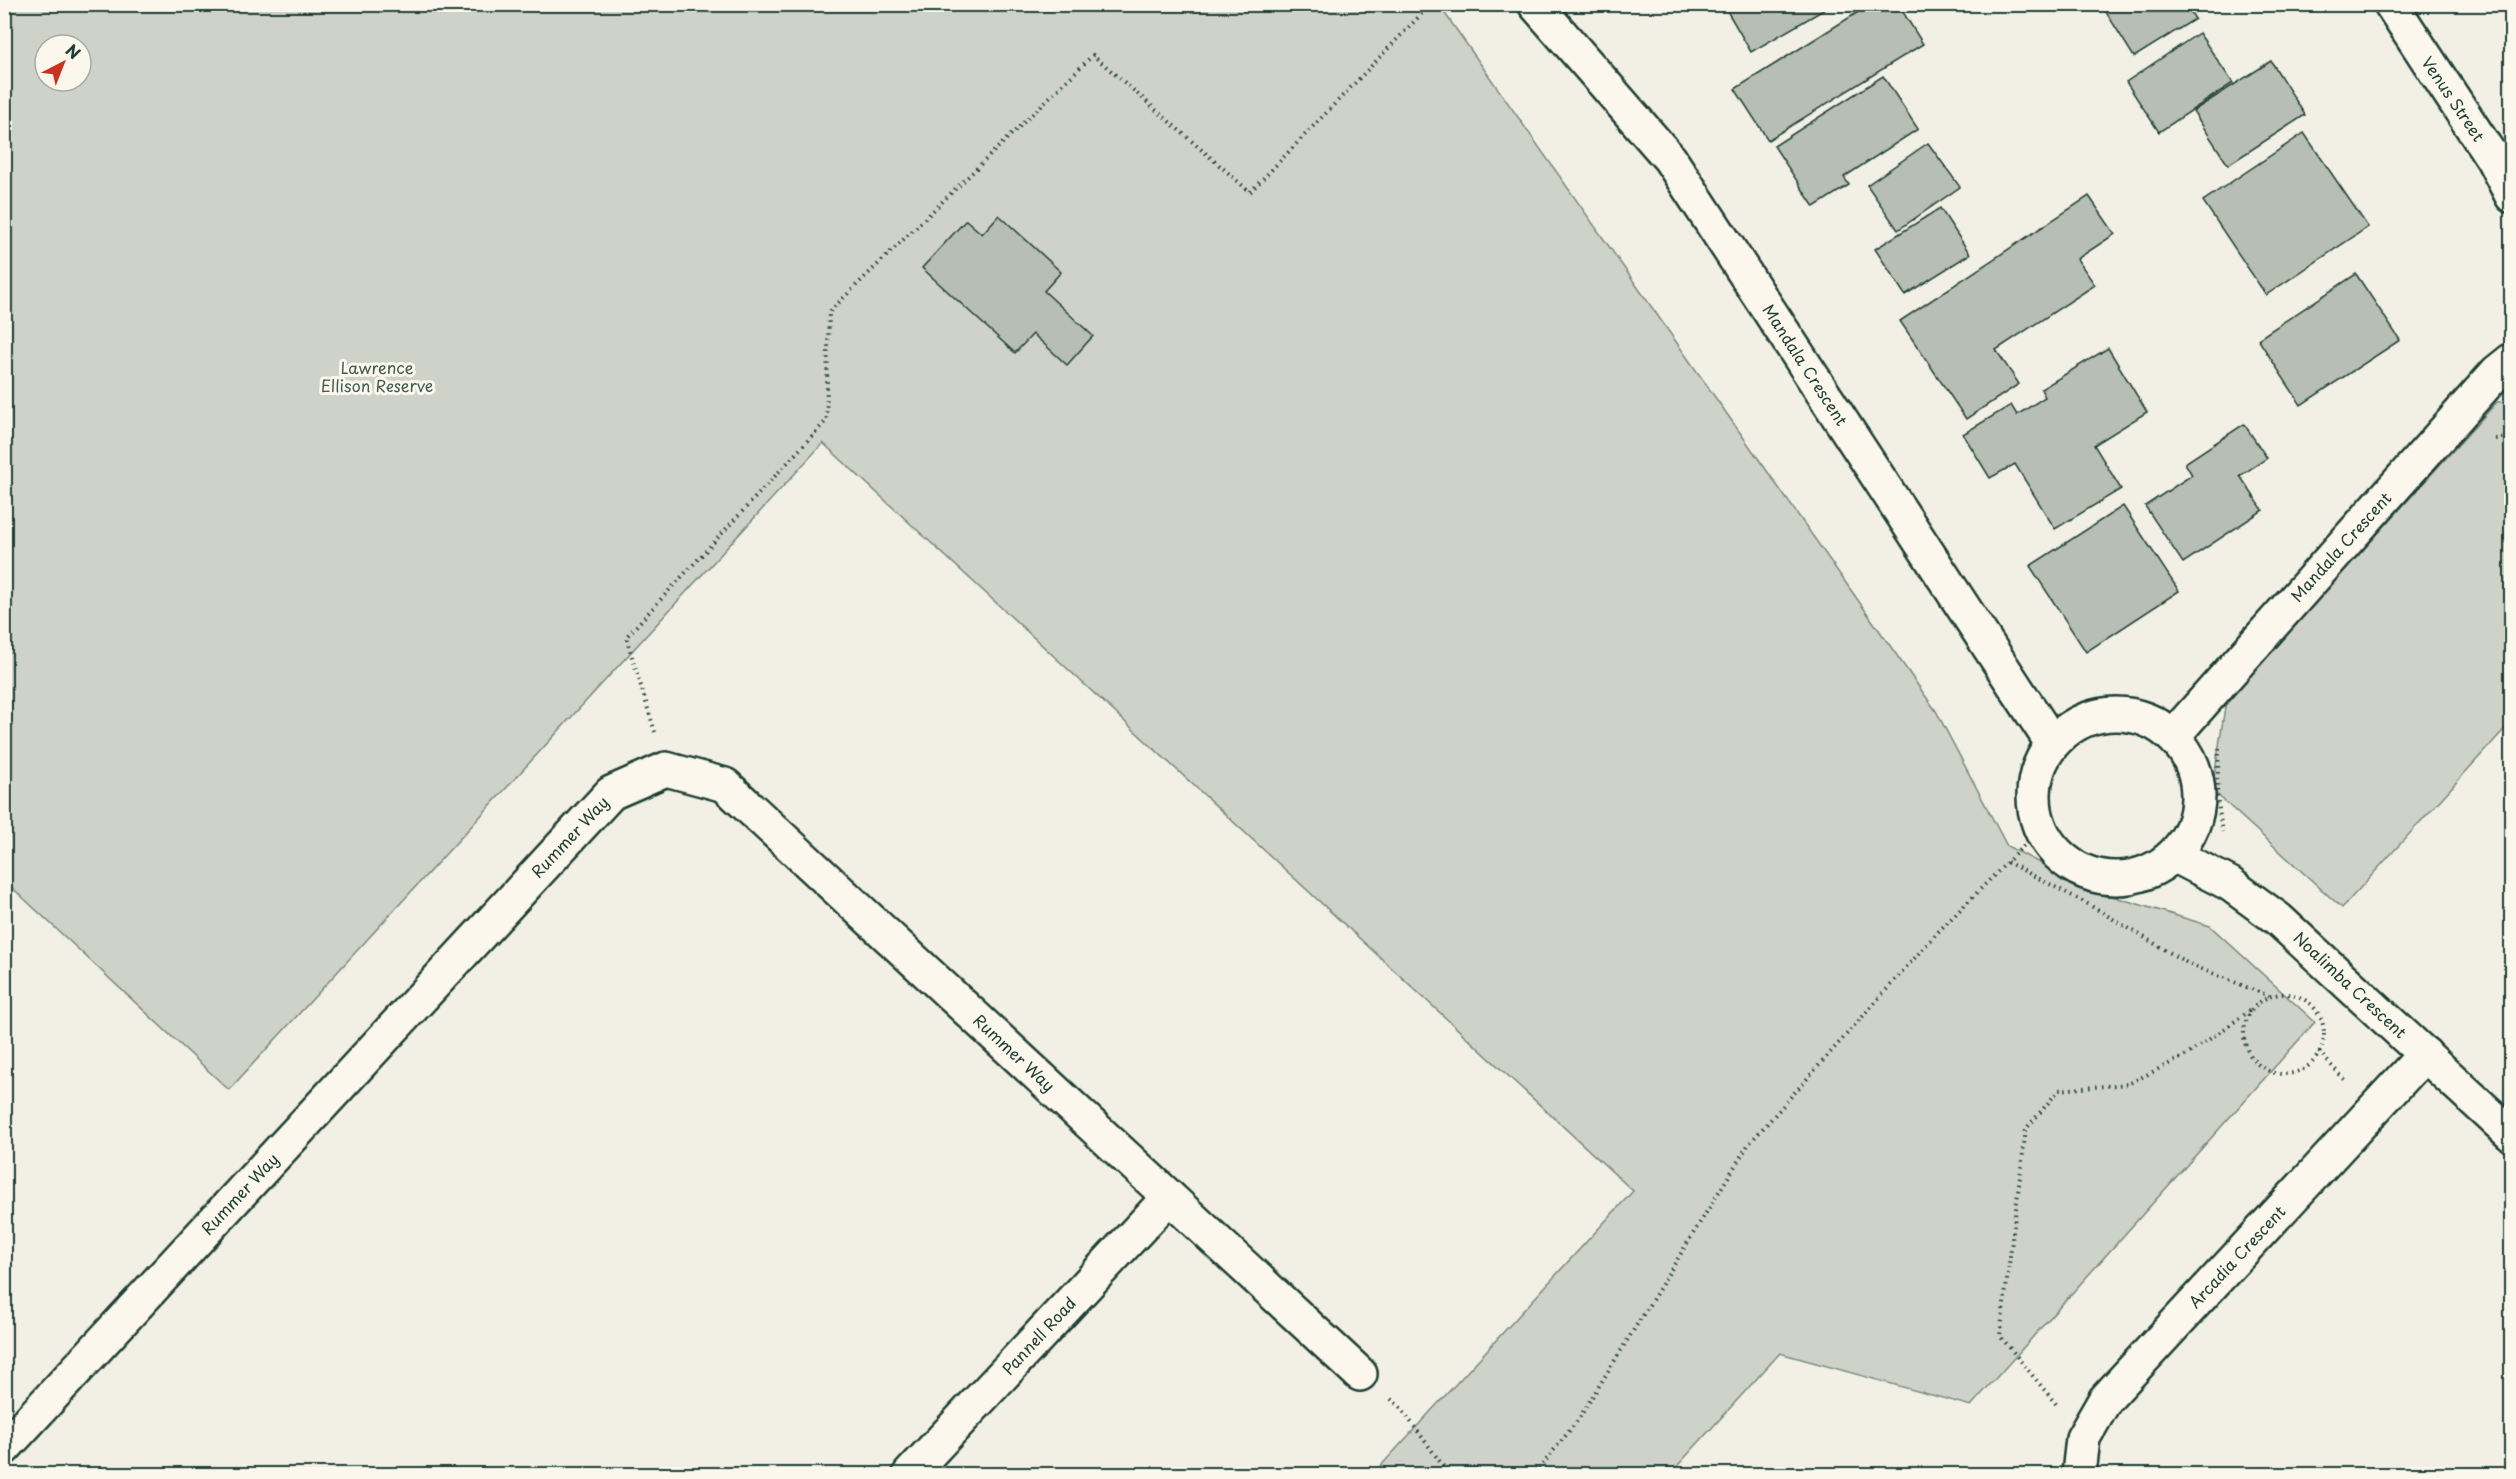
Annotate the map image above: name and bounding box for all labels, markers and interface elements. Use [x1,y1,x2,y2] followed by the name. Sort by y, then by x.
[33,33,93,93] north arrow
[61,38,86,64] text: N
[2416,51,2492,146] street label: Venus Street
[1757,299,1854,430] street label: Mandala Crescent
[321,355,433,397] park label: Lawrence Ellison Reserve
[2284,486,2397,607] street label: Mandala Crescent
[525,790,614,883] street label: Rummer Way
[2289,925,2413,1043] street label: Noalimba Crescent
[968,1008,1061,1097] street label: Rummer Way
[195,1147,284,1240] street label: Rummer Way
[2182,1199,2291,1313] street label: Arcadia Crescent
[996,1291,1081,1380] street label: Pannell Road

